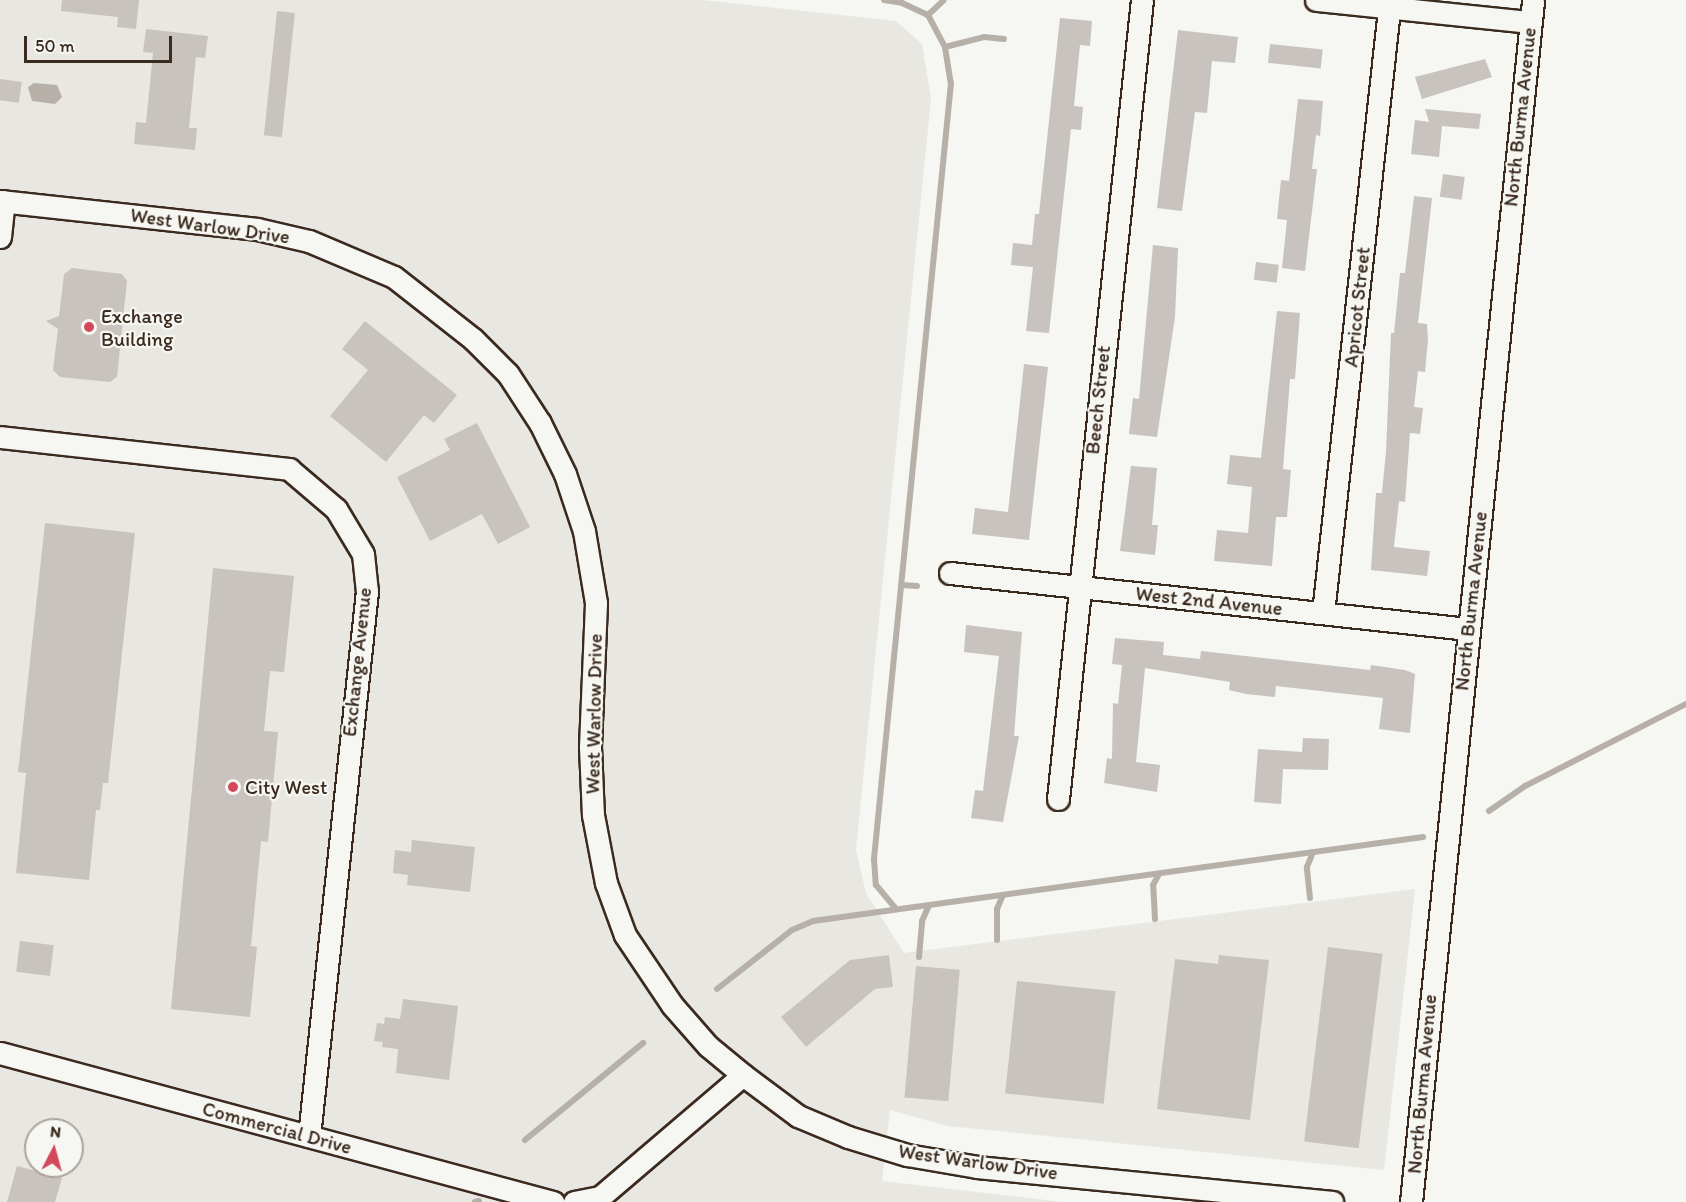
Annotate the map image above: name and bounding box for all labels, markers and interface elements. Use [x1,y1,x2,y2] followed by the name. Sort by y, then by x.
[27,24,176,62] scale bar
[1499,27,1541,207] street label: North Burma Avenue
[35,35,75,57] text: 50 m
[129,203,291,249] street label: West Warlow Drive
[1339,246,1375,368] street label: Apricot Street
[101,304,183,351] place label: Exchange Building
[82,320,96,334] marker: Exchange Building
[1080,345,1116,455] street label: Beech Street
[1450,511,1492,691] street label: North Burma Avenue
[1135,581,1283,621] street label: West 2nd Avenue
[337,587,377,737] street label: Exchange Avenue
[581,634,607,794] street label: West Warlow Drive
[245,775,327,799] place label: City West
[226,780,240,794] marker: City West
[1402,994,1442,1174] street label: North Burma Avenue
[200,1097,354,1159] street label: Commercial Drive
[24,1118,84,1178] north arrow
[49,1122,62,1142] text: N
[897,1139,1059,1185] street label: West Warlow Drive

